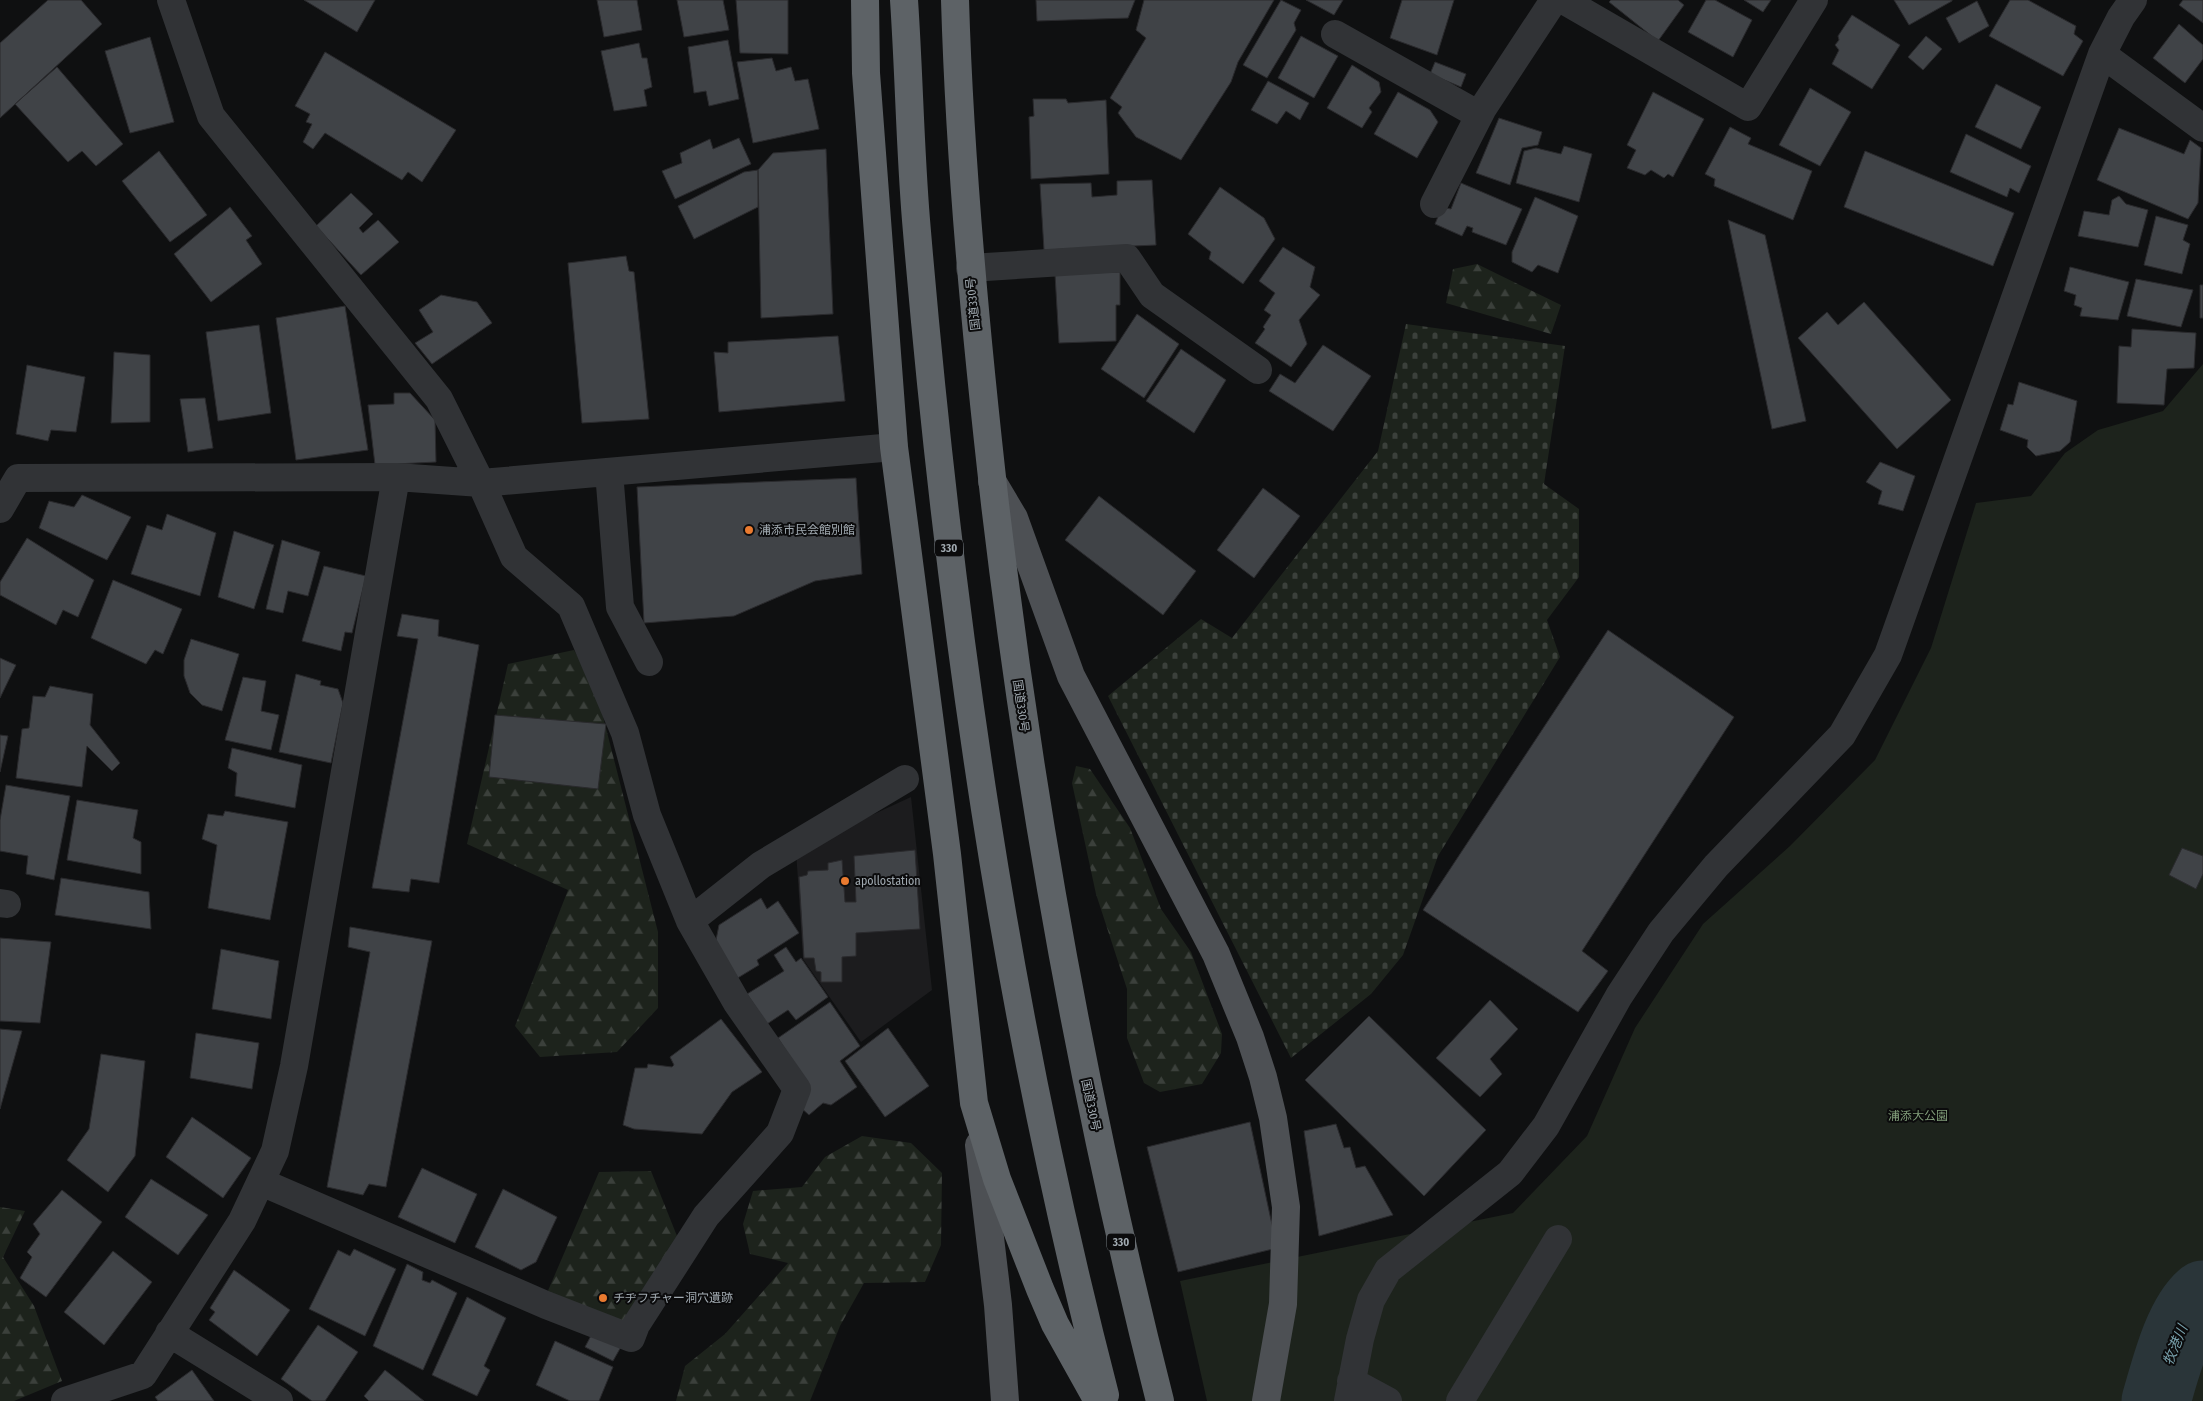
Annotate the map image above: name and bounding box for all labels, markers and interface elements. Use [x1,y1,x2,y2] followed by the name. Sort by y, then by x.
[963,277,983,331] street label: 国道330号
[759,523,855,537] place label: 浦添市民会館別館
[743,524,755,536] marker: 浦添市民会館別館
[935,540,963,556] road number: 330
[1010,679,1032,733] street label: 国道330号
[855,874,921,888] place label: apollostation
[839,875,851,887] marker: apollostation
[1079,1078,1103,1132] street label: 国道330号
[1888,1109,1948,1123] park label: 浦添大公園
[1107,1234,1135,1250] road number: 330
[613,1291,733,1305] place label: チヂフチャー洞穴遺跡
[597,1292,609,1304] marker: チヂフチャー洞穴遺跡
[2160,1321,2192,1368] water label: 牧港川

